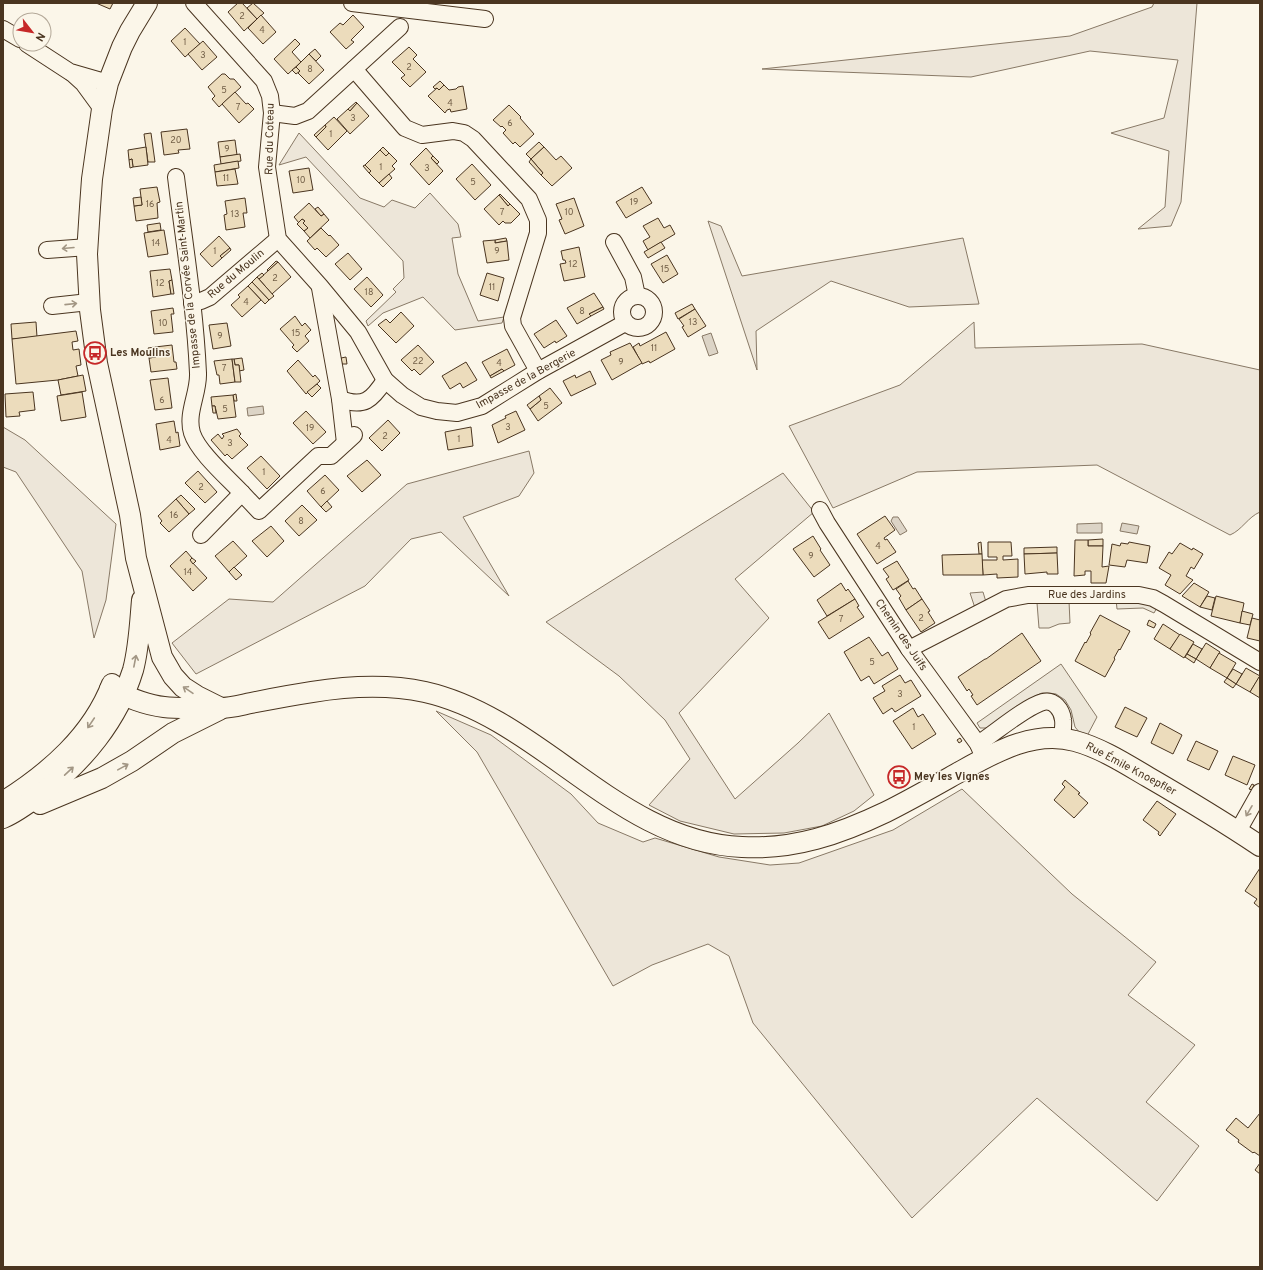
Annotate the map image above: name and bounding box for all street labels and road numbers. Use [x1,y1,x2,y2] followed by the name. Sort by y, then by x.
[262,103,278,175] street label: Rue du Coteau
[172,201,204,369] street label: Impasse de la Corvée Saint-Martin
[205,246,267,302] street label: Rue du Moulin
[474,346,578,412] street label: Impasse de la Bergerie
[1048,588,1126,602] street label: Rue des Jardins
[872,596,930,674] street label: Chemin des Juifs
[1083,738,1180,799] street label: Rue Émile Knoepfler

